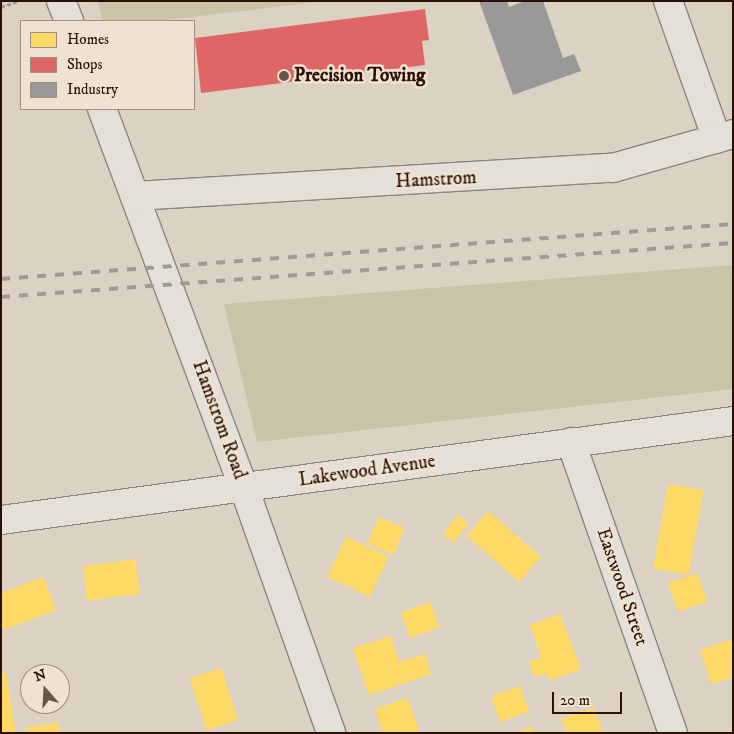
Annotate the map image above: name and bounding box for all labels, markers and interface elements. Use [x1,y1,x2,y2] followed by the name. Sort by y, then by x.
[20,20,195,110] legend
[67,30,109,49] text: Homes
[67,55,103,74] text: Shops
[294,65,425,87] place label: Precision Towing
[278,70,290,82] marker: Precision Towing
[67,80,118,99] text: Industry
[395,166,477,194] street label: Hamstrom
[187,357,251,483] street label: Hamstrom Road
[297,450,437,492] street label: Lakewood Avenue
[591,525,653,649] street label: Eastwood Street
[20,664,70,714] north arrow
[32,665,49,686] text: N
[554,682,624,714] scale bar
[560,691,590,710] text: 20 m

